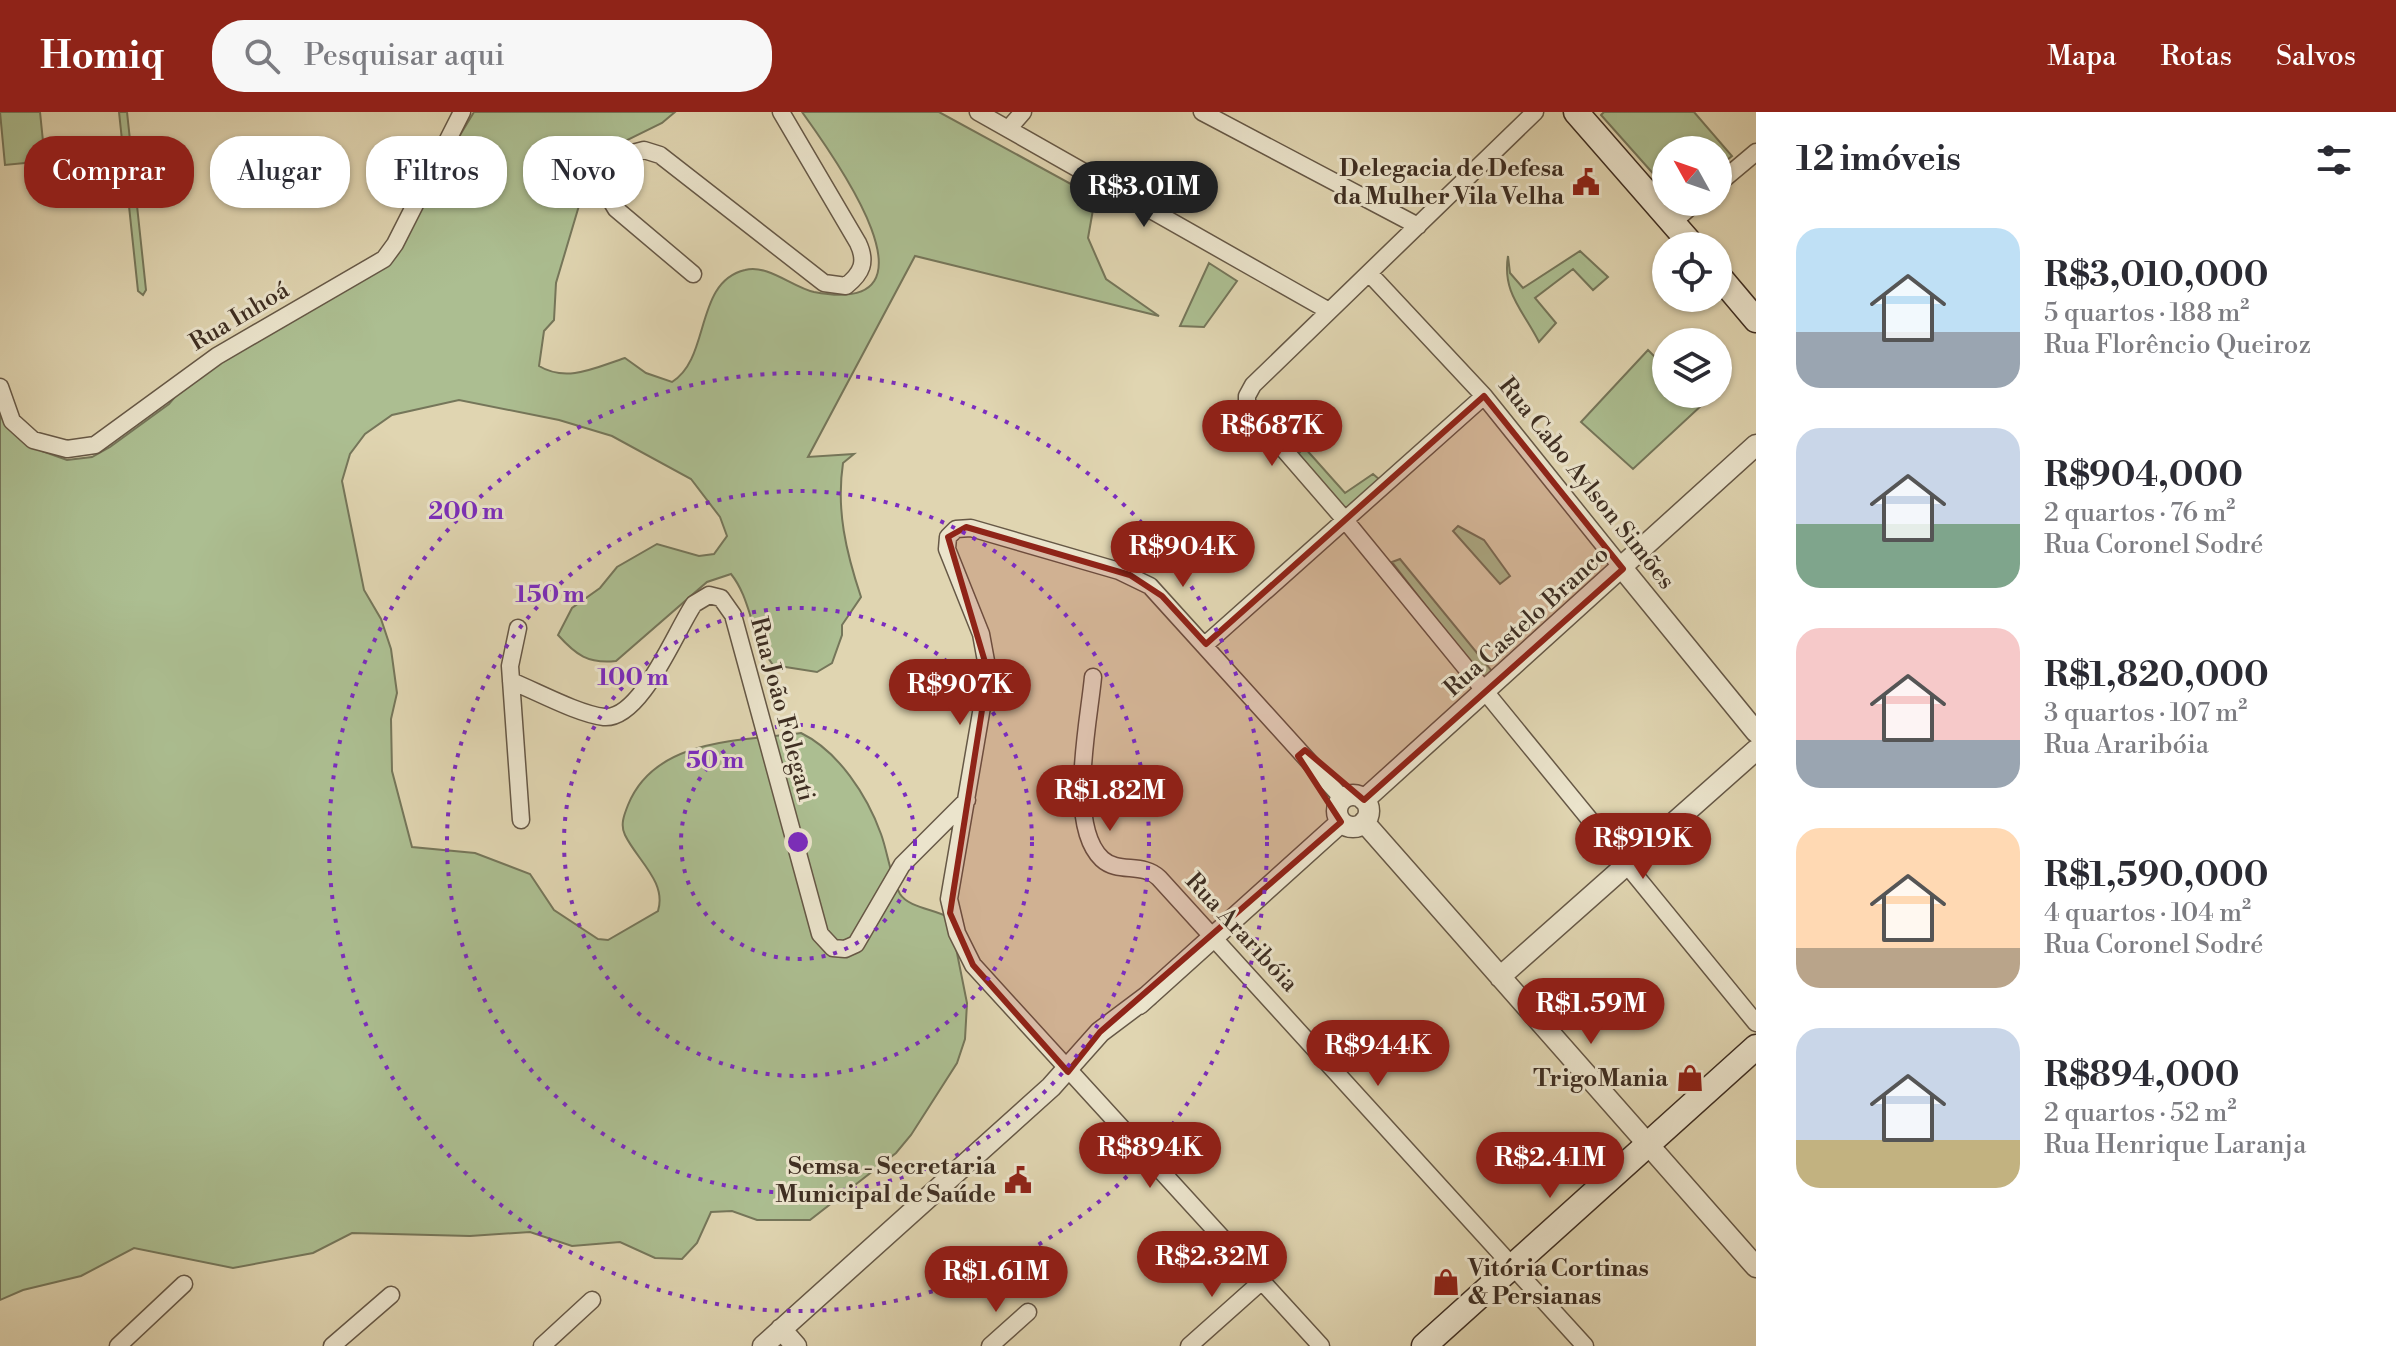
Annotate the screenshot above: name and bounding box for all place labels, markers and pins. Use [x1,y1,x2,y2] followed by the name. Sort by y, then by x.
[1333,154,1565,212] place label: Delegacia de Defesa da Mulher Vila Velha
[1070,161,1218,229] pin: R$3.01M
[1571,167,1601,197] public building icon: Delegacia de Defesa da Mulher Vila Velha
[1207,400,1337,468] pin: R$687K
[1118,521,1248,589] pin: R$904K
[895,659,1025,727] pin: R$907K
[1036,765,1184,833] pin: R$1.82M
[1578,813,1708,881] pin: R$919K
[784,828,812,856] centre of rings
[1517,978,1665,1046] pin: R$1.59M
[1313,1020,1443,1088] pin: R$944K
[1675,1063,1705,1093] shop icon: TrigoMania
[1533,1064,1669,1094] place label: TrigoMania
[1085,1122,1215,1190] pin: R$894K
[1476,1132,1624,1200] pin: R$2.41M
[775,1152,997,1210] place label: Semsa - Secretaria Municipal de Saúde
[1003,1165,1033,1195] public building icon: Semsa - Secretaria Municipal de Saúde
[1138,1231,1286,1299] pin: R$2.32M
[922,1246,1070,1314] pin: R$1.61M
[1467,1254,1649,1312] place label: Vitória Cortinas & Persianas
[1431,1267,1461,1297] shop icon: Vitória Cortinas & Persianas

